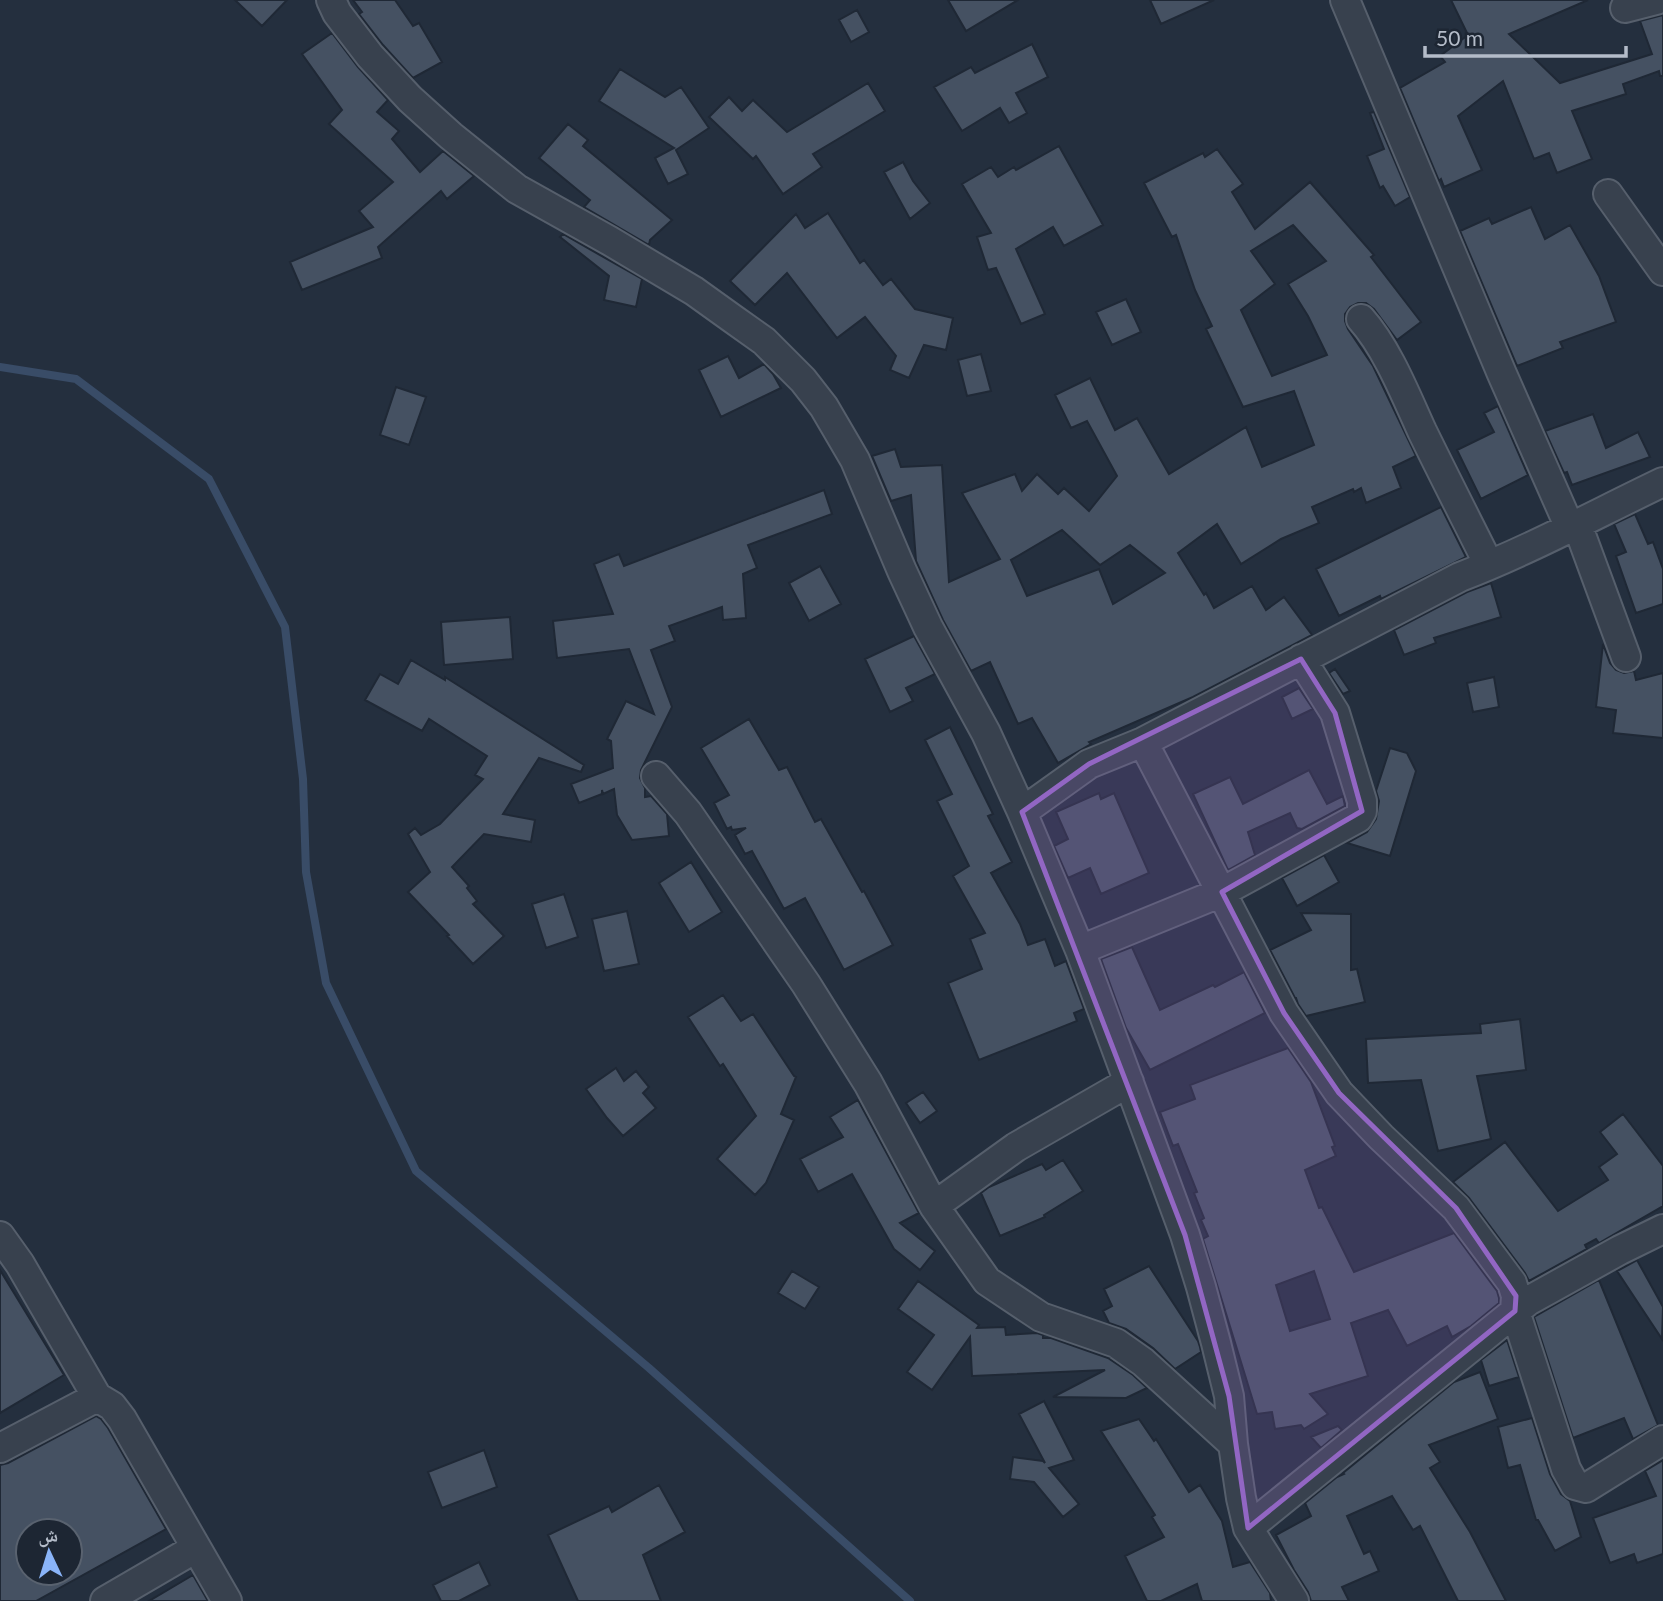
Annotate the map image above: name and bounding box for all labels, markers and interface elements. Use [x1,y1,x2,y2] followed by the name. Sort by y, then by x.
[1425,14,1626,58] scale bar
[1436,25,1483,50] text: 50 m
[14,1517,84,1587] north arrow
[37,1522,59,1548] text: ش

